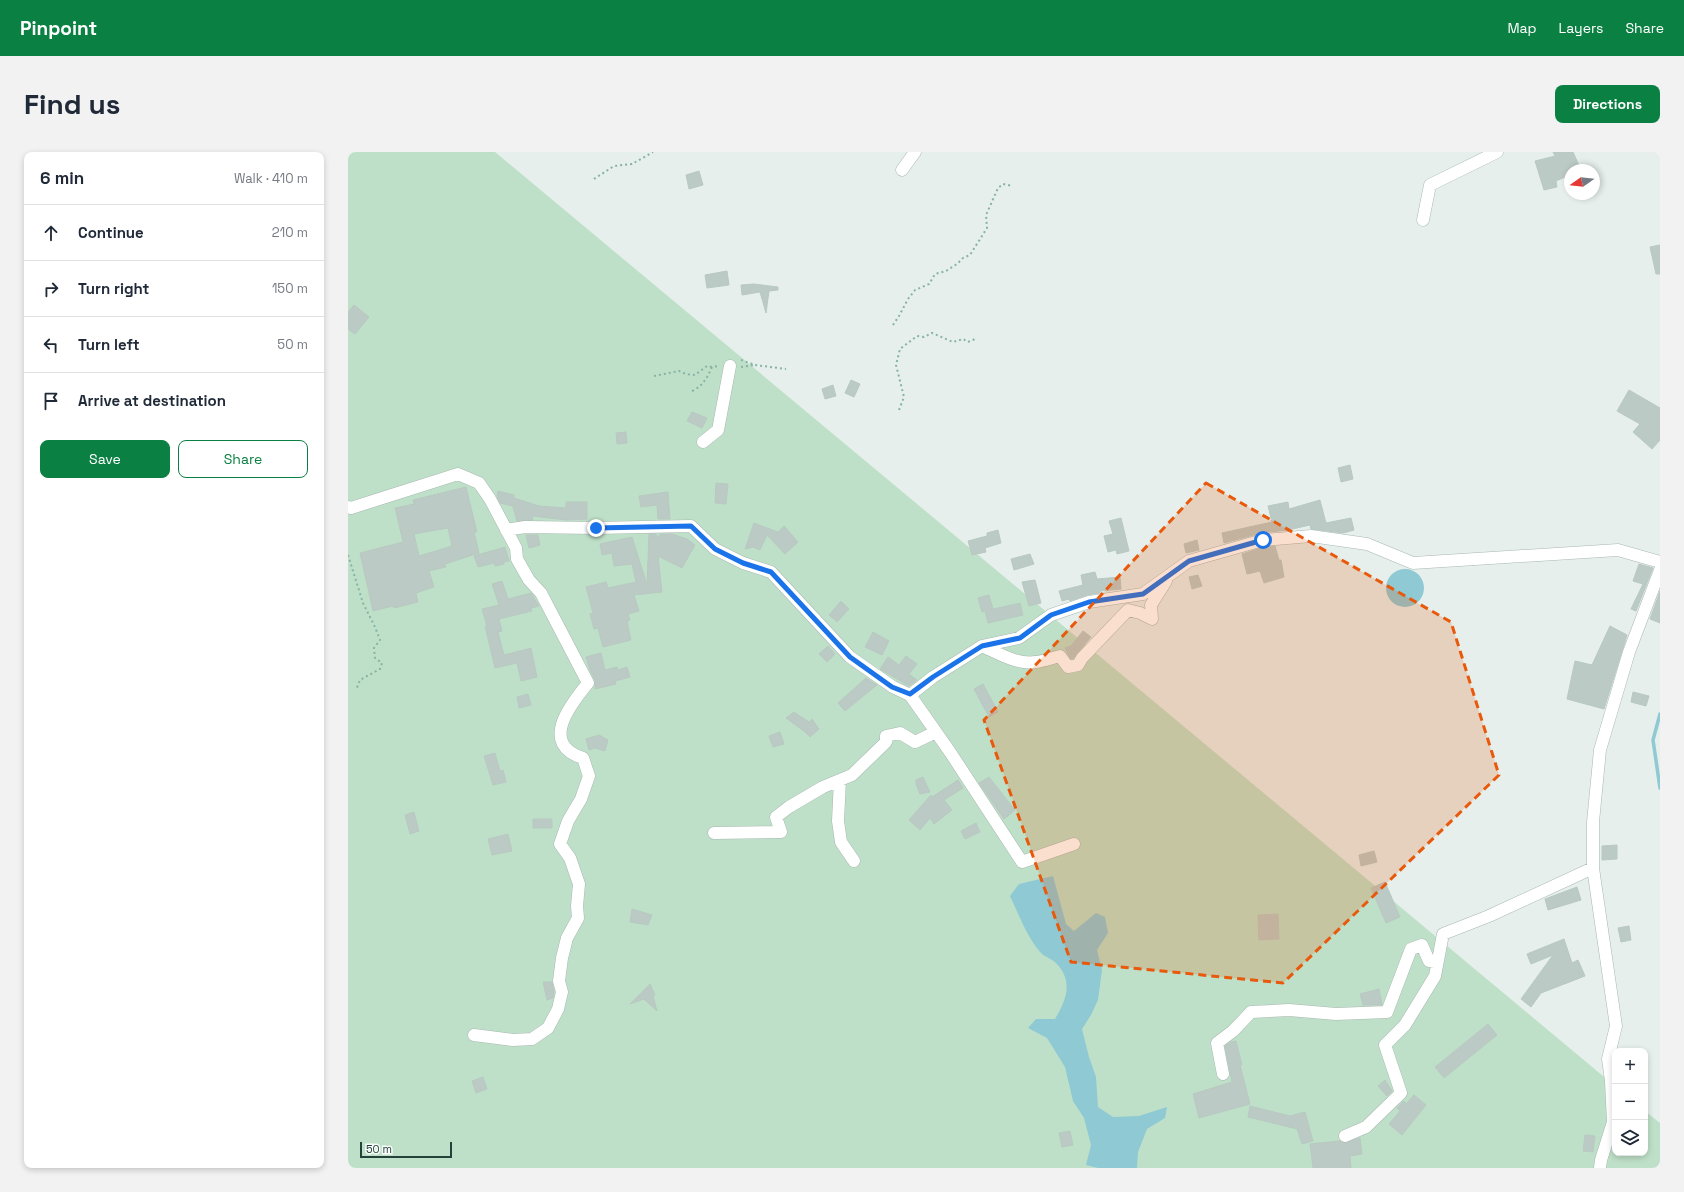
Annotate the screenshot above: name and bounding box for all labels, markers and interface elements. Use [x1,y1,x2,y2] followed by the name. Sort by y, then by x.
[20,16,97,41] text: Pinpoint
[1507,19,1537,37] text: Map
[1559,19,1603,37] text: Layers
[1625,19,1664,37] text: Share
[1555,85,1660,123] button: Directions
[24,86,121,122] text: Find us
[1564,164,1600,200] north arrow
[40,167,84,189] text: 6 min
[234,170,308,187] text: Walk · 410 m
[40,222,62,244] icon: ahead
[78,223,144,242] text: Continue
[272,224,308,241] text: 210 m
[40,278,62,300] icon: right
[78,279,149,298] text: Turn right
[272,280,308,297] text: 150 m
[40,334,62,356] icon: left
[78,335,140,354] text: Turn left
[277,336,308,353] text: 50 m
[40,390,62,412] icon: arrive
[78,391,226,410] text: Arrive at destination
[40,440,170,478] button: Save
[178,440,308,478] button: Share
[587,519,605,537] route end
[1254,531,1272,549] route start
[1612,1048,1648,1156] map controls
[1612,1048,1648,1084] button: +
[1612,1084,1648,1120] button: −
[1612,1120,1648,1156] button: layers
[360,1140,452,1159] scale bar
[366,1142,392,1156] text: 50 m

